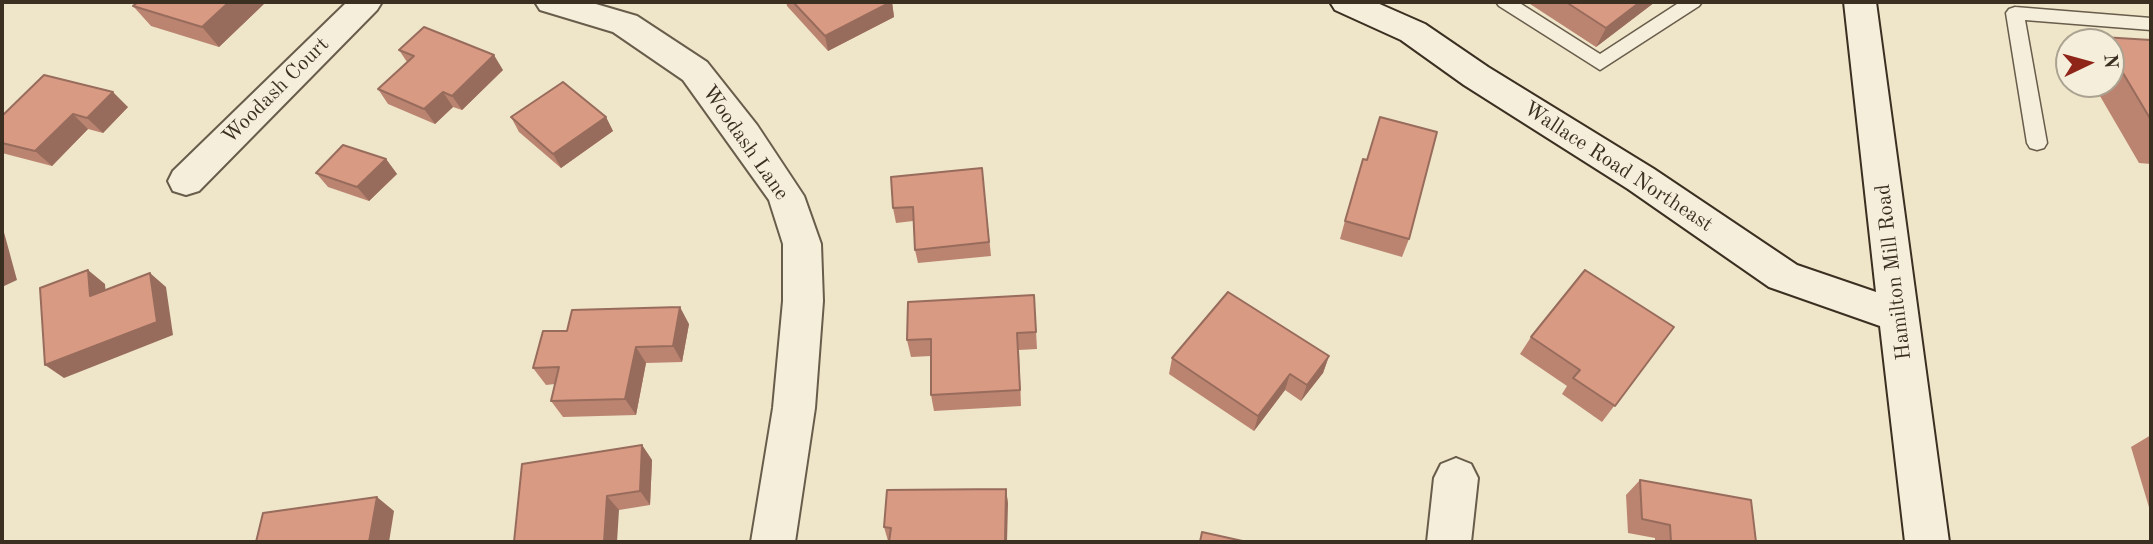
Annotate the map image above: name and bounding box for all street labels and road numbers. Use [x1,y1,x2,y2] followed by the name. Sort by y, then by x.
[217,32,335,150] street label: Woodash Court
[696,81,794,205] street label: Woodash Lane
[1519,96,1717,238] street label: Wallace Road Northeast
[1871,183,1917,361] street label: Hamilton Mill Road

